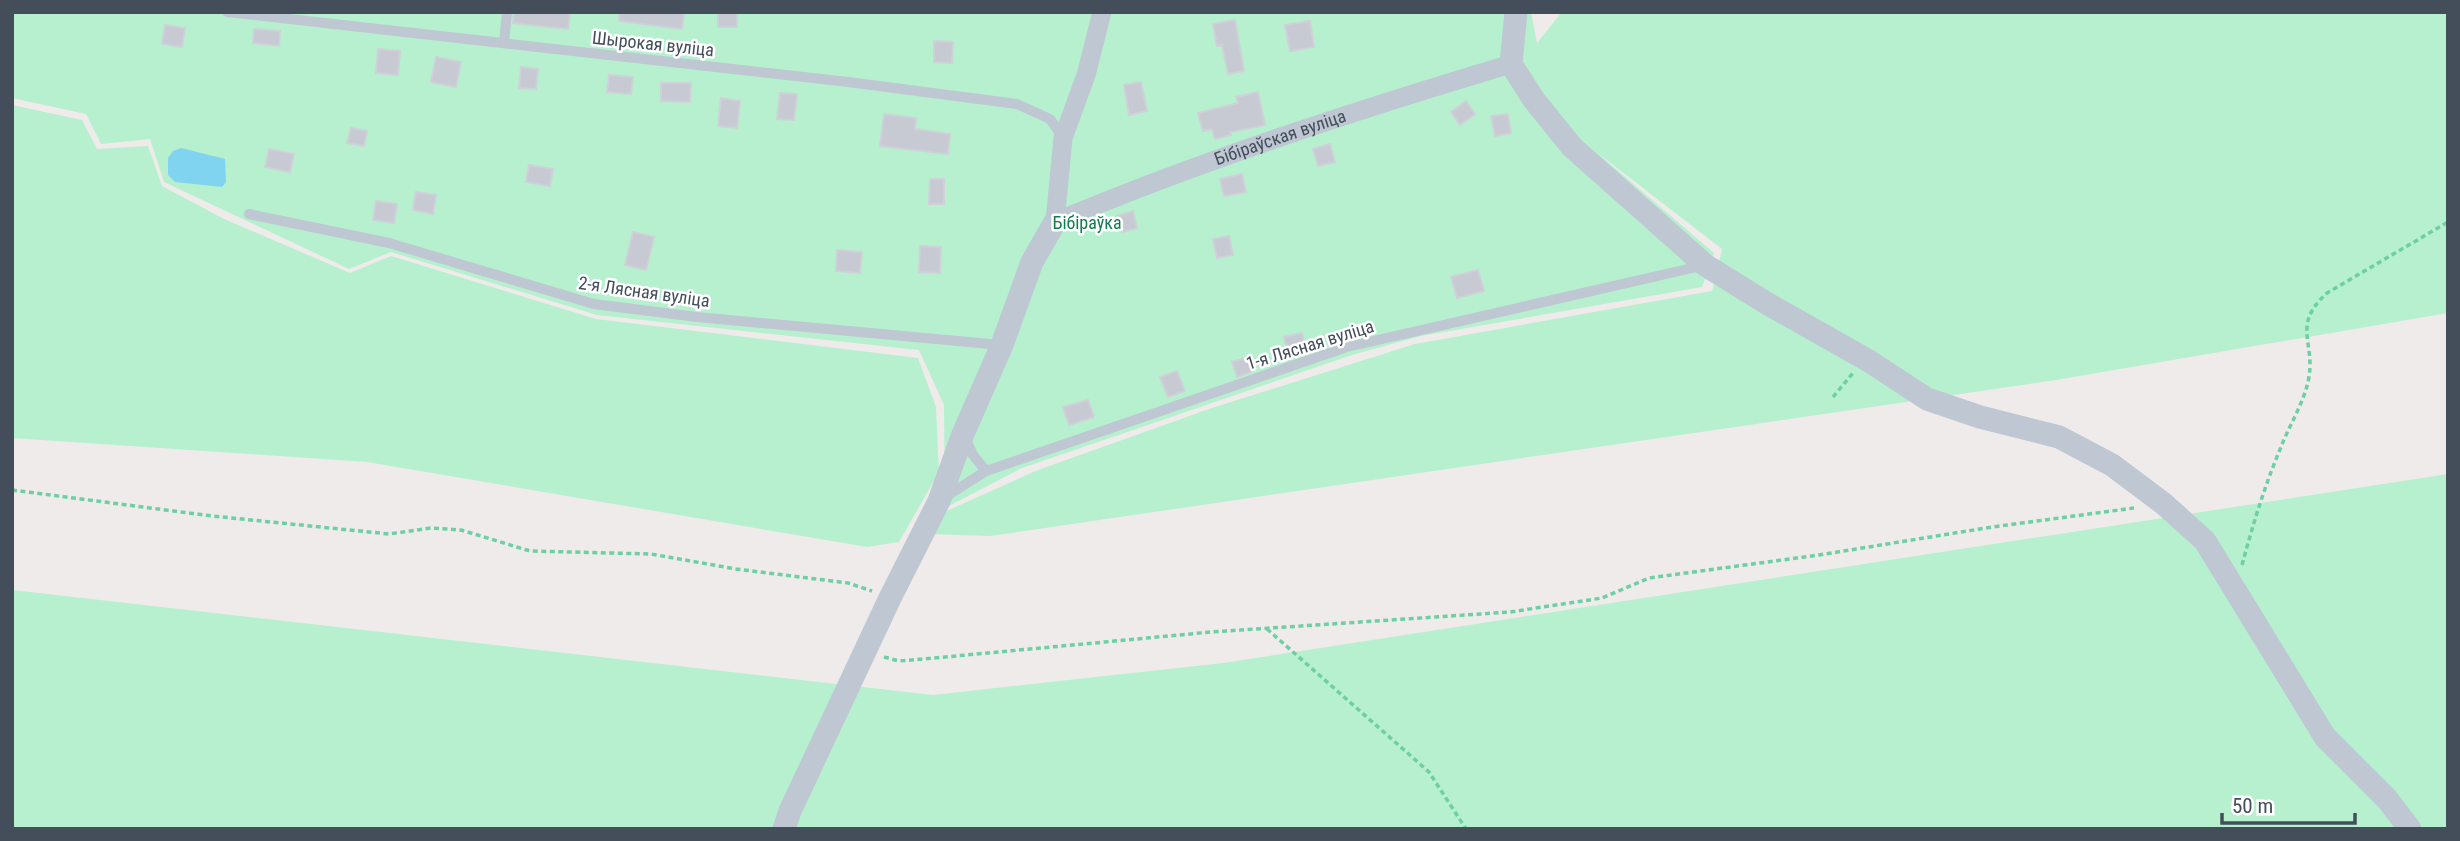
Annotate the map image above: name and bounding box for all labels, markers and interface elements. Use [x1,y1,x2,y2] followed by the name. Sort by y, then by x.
[591,27,715,60] street label: Шырокая вуліца
[1211,105,1348,169] street label: Бібіраўская вуліца
[1052,212,1122,233] park label: Бібіраўка
[577,272,711,311] street label: 2-я Лясная вуліца
[1244,315,1376,374] street label: 1-я Лясная вуліца
[2222,782,2355,826] scale bar
[2232,794,2273,818] text: 50 m

